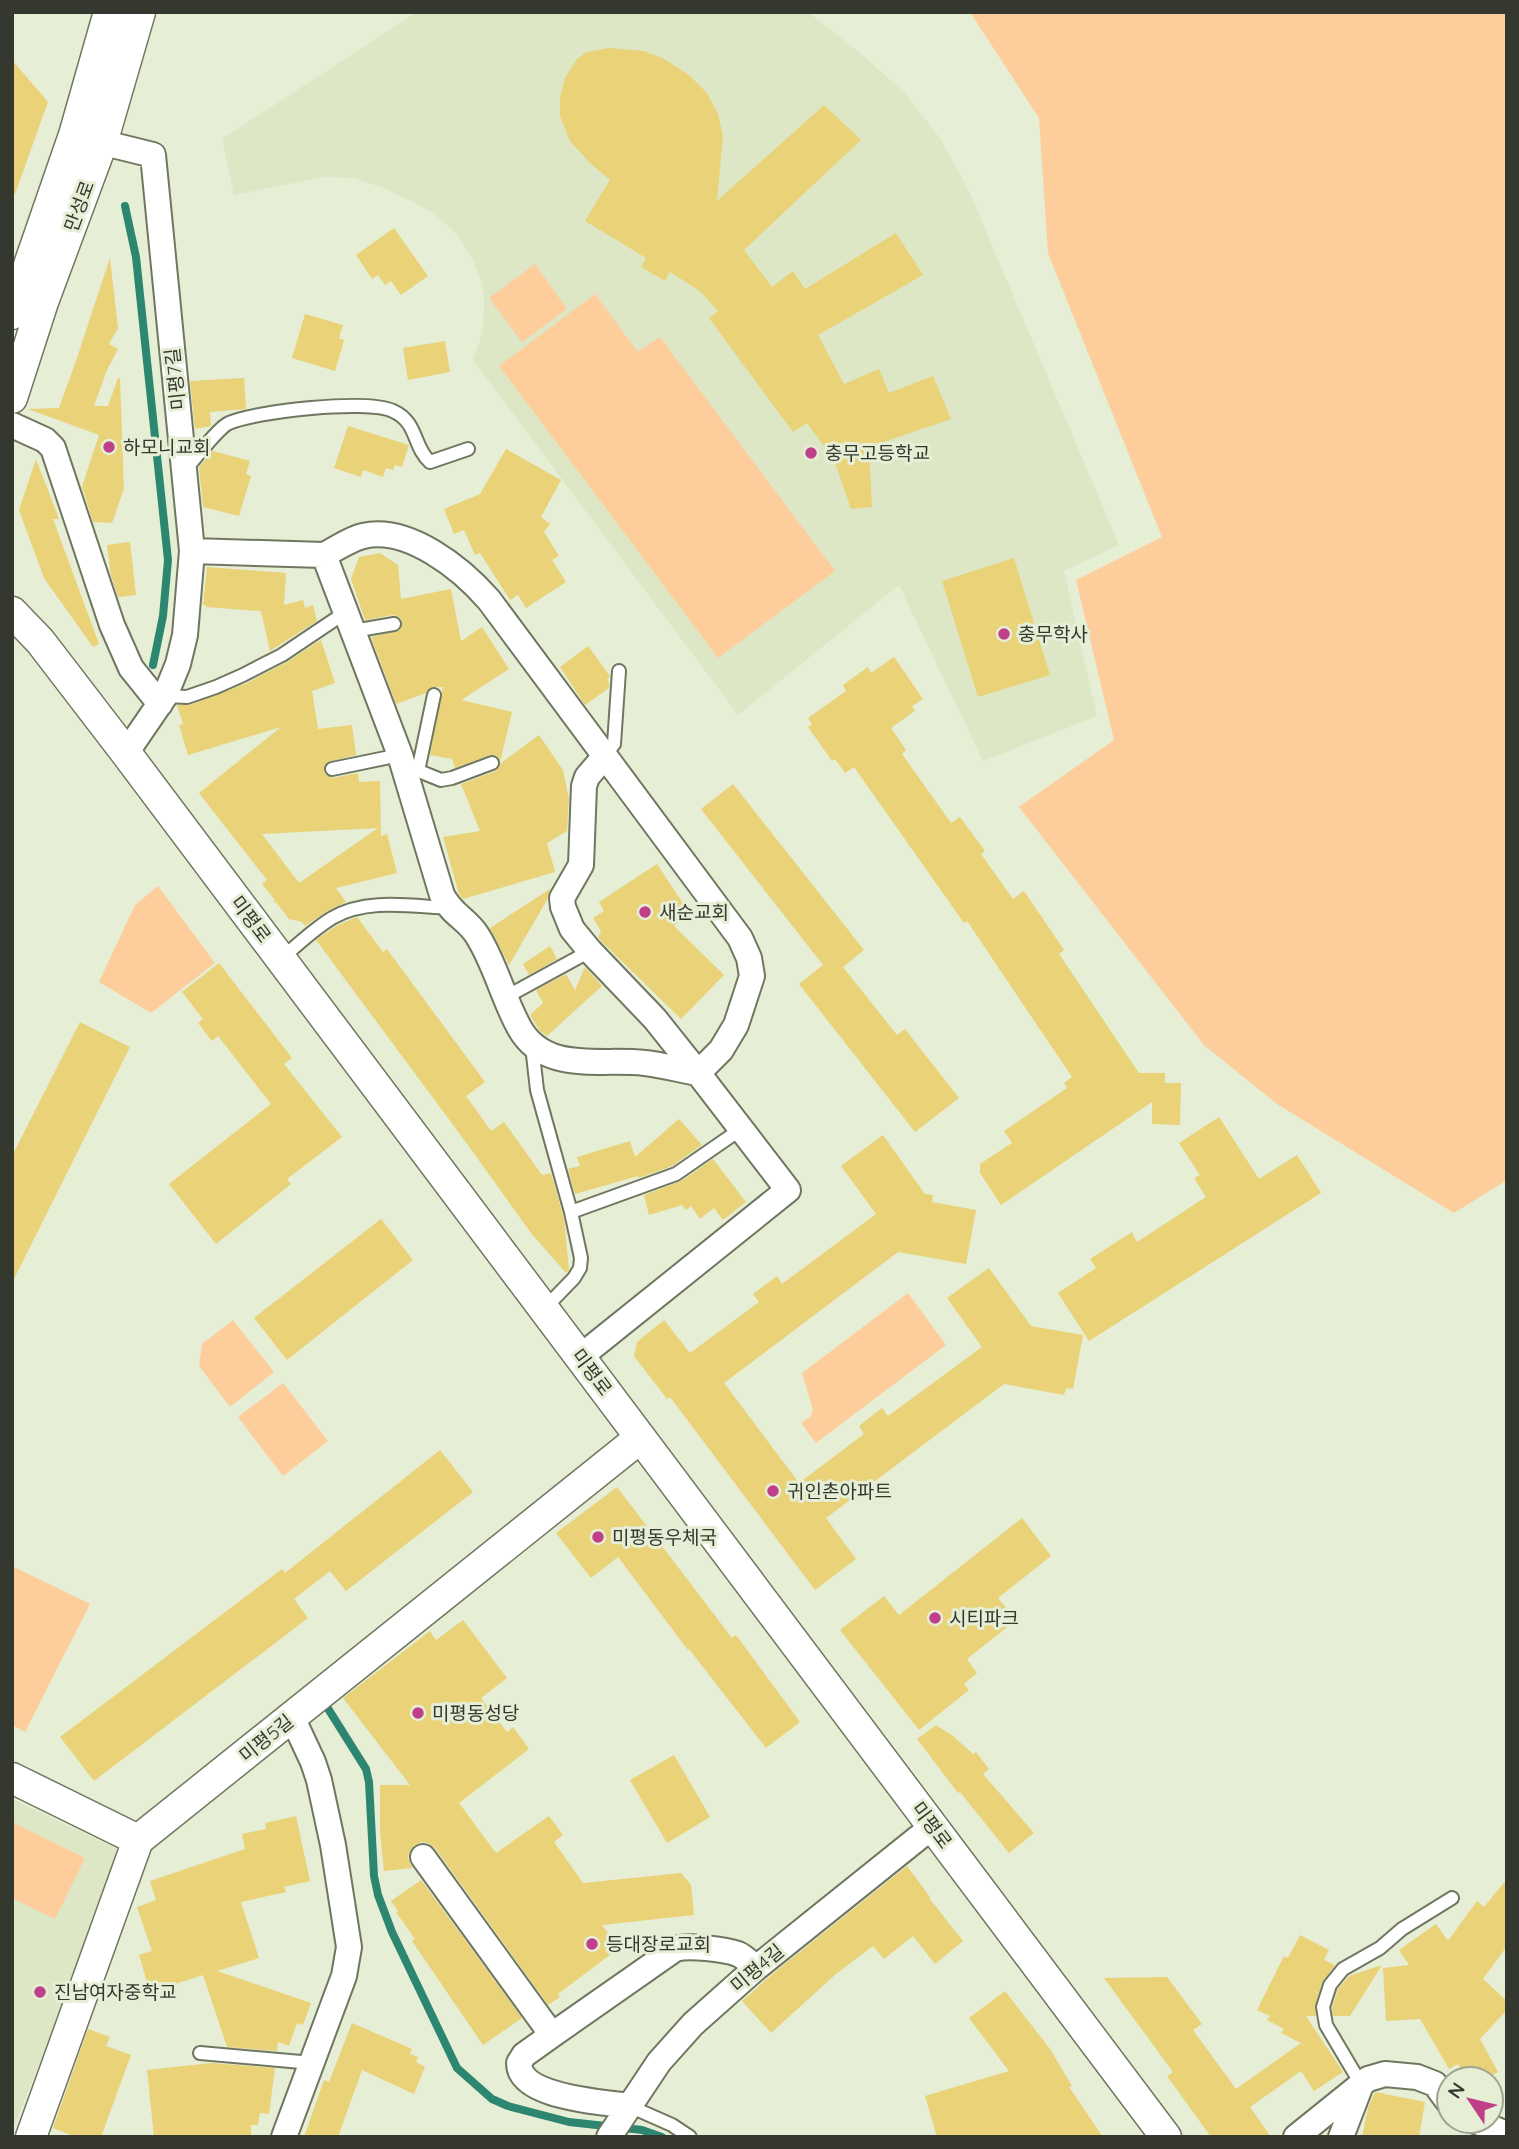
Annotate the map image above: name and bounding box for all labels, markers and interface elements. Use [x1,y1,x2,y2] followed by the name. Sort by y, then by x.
[59,177,99,235] street label: 만성로
[160,347,190,411] street label: 미평7길
[123,435,210,459] place label: 하모니교회
[101,439,117,455] marker: 하모니교회
[825,441,930,465] place label: 충무고등학교
[803,445,819,461] marker: 충무고등학교
[1018,622,1088,646] place label: 충무학사
[996,626,1012,642] marker: 충무학사
[226,891,276,947] street label: 미평로
[659,900,729,924] place label: 새순교회
[637,904,653,920] marker: 새순교회
[567,1344,617,1400] street label: 미평로
[787,1479,892,1503] place label: 귀인촌아파트
[765,1483,781,1499] marker: 귀인촌아파트
[612,1525,717,1549] place label: 미평동우체국
[590,1529,606,1545] marker: 미평동우체국
[949,1606,1019,1630] place label: 시티파크
[927,1610,943,1626] marker: 시티파크
[432,1701,519,1725] place label: 미평동성당
[410,1705,426,1721] marker: 미평동성당
[234,1709,298,1767] street label: 미평5길
[907,1797,957,1853] street label: 미평로
[606,1932,711,1956] place label: 등대장로교회
[584,1936,600,1952] marker: 등대장로교회
[725,1939,789,1997] street label: 미평4길
[54,1980,176,2004] place label: 진남여자중학교
[32,1984,48,2000] marker: 진남여자중학교
[1435,2065,1505,2135] north arrow
[1442,2078,1470,2103] text: N

